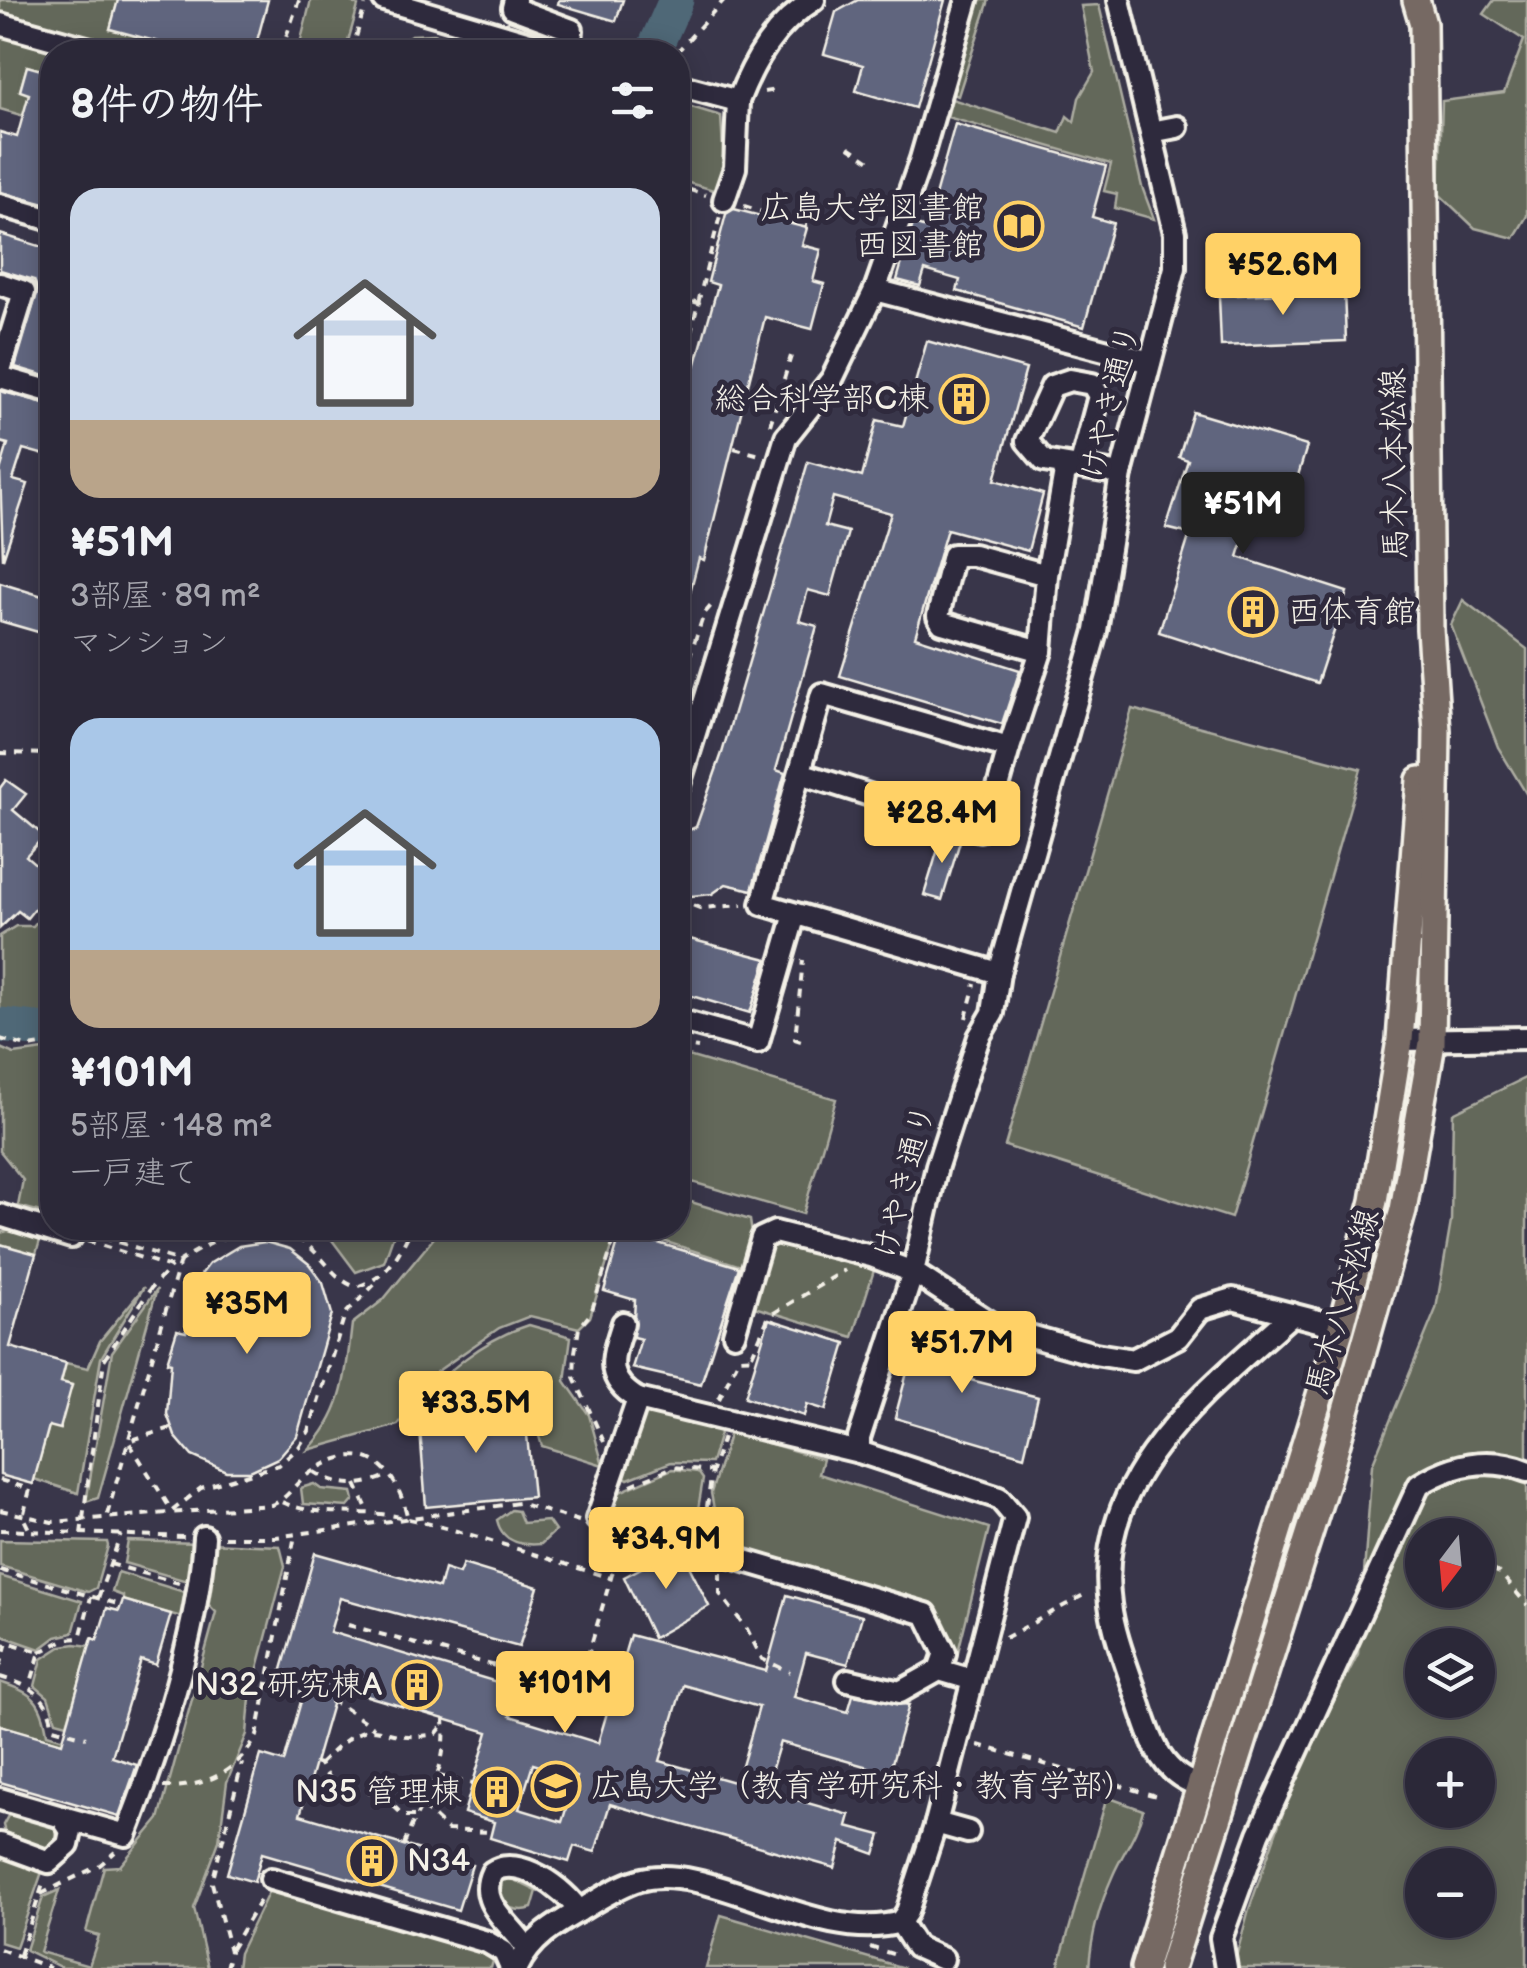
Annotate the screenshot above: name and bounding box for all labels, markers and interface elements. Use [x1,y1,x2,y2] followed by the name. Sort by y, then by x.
[605,73,660,128] icon: filters
[70,80,263,131] text: 8件の物件
[760,189,984,265] place label: 広島大学図書館 西図書館
[993,200,1045,252] library icon: 広島大学図書館 西図書館
[1202,233,1364,318] pin: ¥52.6M
[1227,246,1339,285] text: ¥52.6M
[275,253,455,433] icon: home
[1073,320,1149,484] street label: けやき通り
[1374,368,1416,560] street label: 馬木八本松線
[938,373,990,425] building icon: 総合科学部C棟
[714,380,929,419] place label: 総合科学部C棟
[1184,472,1302,557] pin: ¥51M
[1203,485,1283,524] text: ¥51M
[70,518,174,569] text: ¥51M
[70,577,261,616] text: 3部屋 · 89 m²
[1227,586,1279,638] building icon: 西体育館
[1288,593,1416,632] place label: 西体育館
[70,624,229,663] text: マンション
[861,781,1023,866] pin: ¥28.4M
[275,783,455,963] icon: home
[886,794,998,833] text: ¥28.4M
[70,1048,194,1099] text: ¥101M
[865,1100,945,1264] street label: けやき通り
[70,1107,273,1146] text: 5部屋 · 148 m²
[70,1154,198,1193] text: 一戸建て
[1298,1204,1388,1400] street label: 馬木八本松線
[188,1272,306,1357] pin: ¥35M
[205,1285,289,1324] text: ¥35M
[881,1311,1043,1396] pin: ¥51.7M
[910,1324,1014,1363] text: ¥51.7M
[395,1371,557,1456] pin: ¥33.5M
[421,1384,531,1423] text: ¥33.5M
[585,1507,747,1592] pin: ¥34.9M
[1405,1518,1495,1608] north arrow
[1405,1518,1495,1938] map controls
[611,1520,721,1559] text: ¥34.9M
[1405,1628,1495,1718] button: layers
[495,1651,635,1736] pin: ¥101M
[391,1659,443,1711] building icon: N32 研究棟A
[518,1664,612,1703] text: ¥101M
[195,1666,382,1705] place label: N32 研究棟A
[1405,1738,1495,1828] button: +
[530,1760,582,1812] school or university icon: 広島大学（教育学研究科・教育学部）
[471,1766,523,1818] building icon: N35 管理棟
[591,1767,1135,1806] place label: 広島大学（教育学研究科・教育学部）
[295,1773,462,1812] place label: N35 管理棟
[346,1835,398,1887] building icon: N34
[407,1842,471,1881] place label: N34
[1405,1848,1495,1938] button: −

